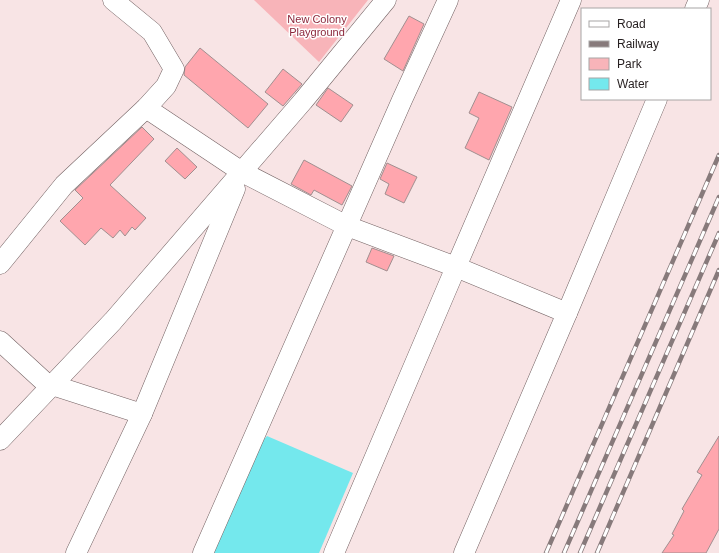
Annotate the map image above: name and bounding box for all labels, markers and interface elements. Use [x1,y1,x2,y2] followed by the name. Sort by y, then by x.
[581,8,711,100] legend
[287,13,347,38] park label: New Colony Playground
[617,17,646,31] text: Road
[617,37,659,51] text: Railway
[617,57,643,71] text: Park
[617,77,649,91] text: Water

